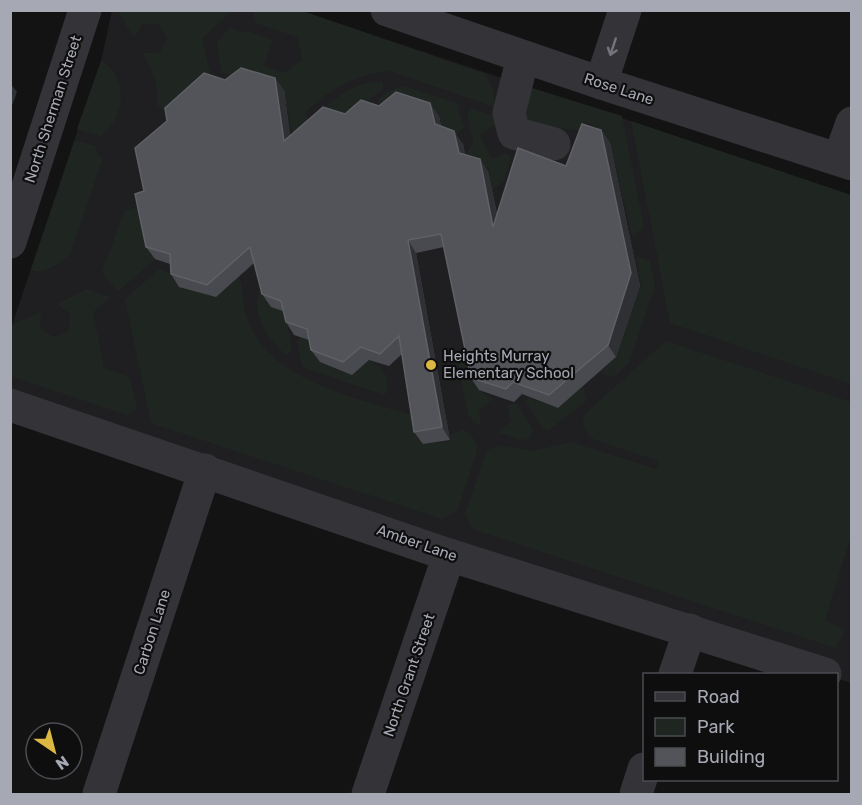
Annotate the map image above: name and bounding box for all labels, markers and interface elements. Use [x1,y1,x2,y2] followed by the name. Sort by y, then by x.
[21,33,85,185] street label: North Sherman Street
[606,37,617,56] one-way arrow
[582,69,656,109] street label: Rose Lane
[443,347,574,382] place label: Heights Murray Elementary School
[424,358,438,372] marker: Heights Murray Elementary School
[374,521,460,565] street label: Amber Lane
[130,587,174,677] street label: Carbon Lane
[379,611,439,739] street label: North Grant Street
[643,673,838,781] legend
[697,686,740,708] text: Road
[697,716,735,738] text: Park
[24,721,84,781] north arrow
[697,746,765,768] text: Building
[52,752,72,774] text: N

